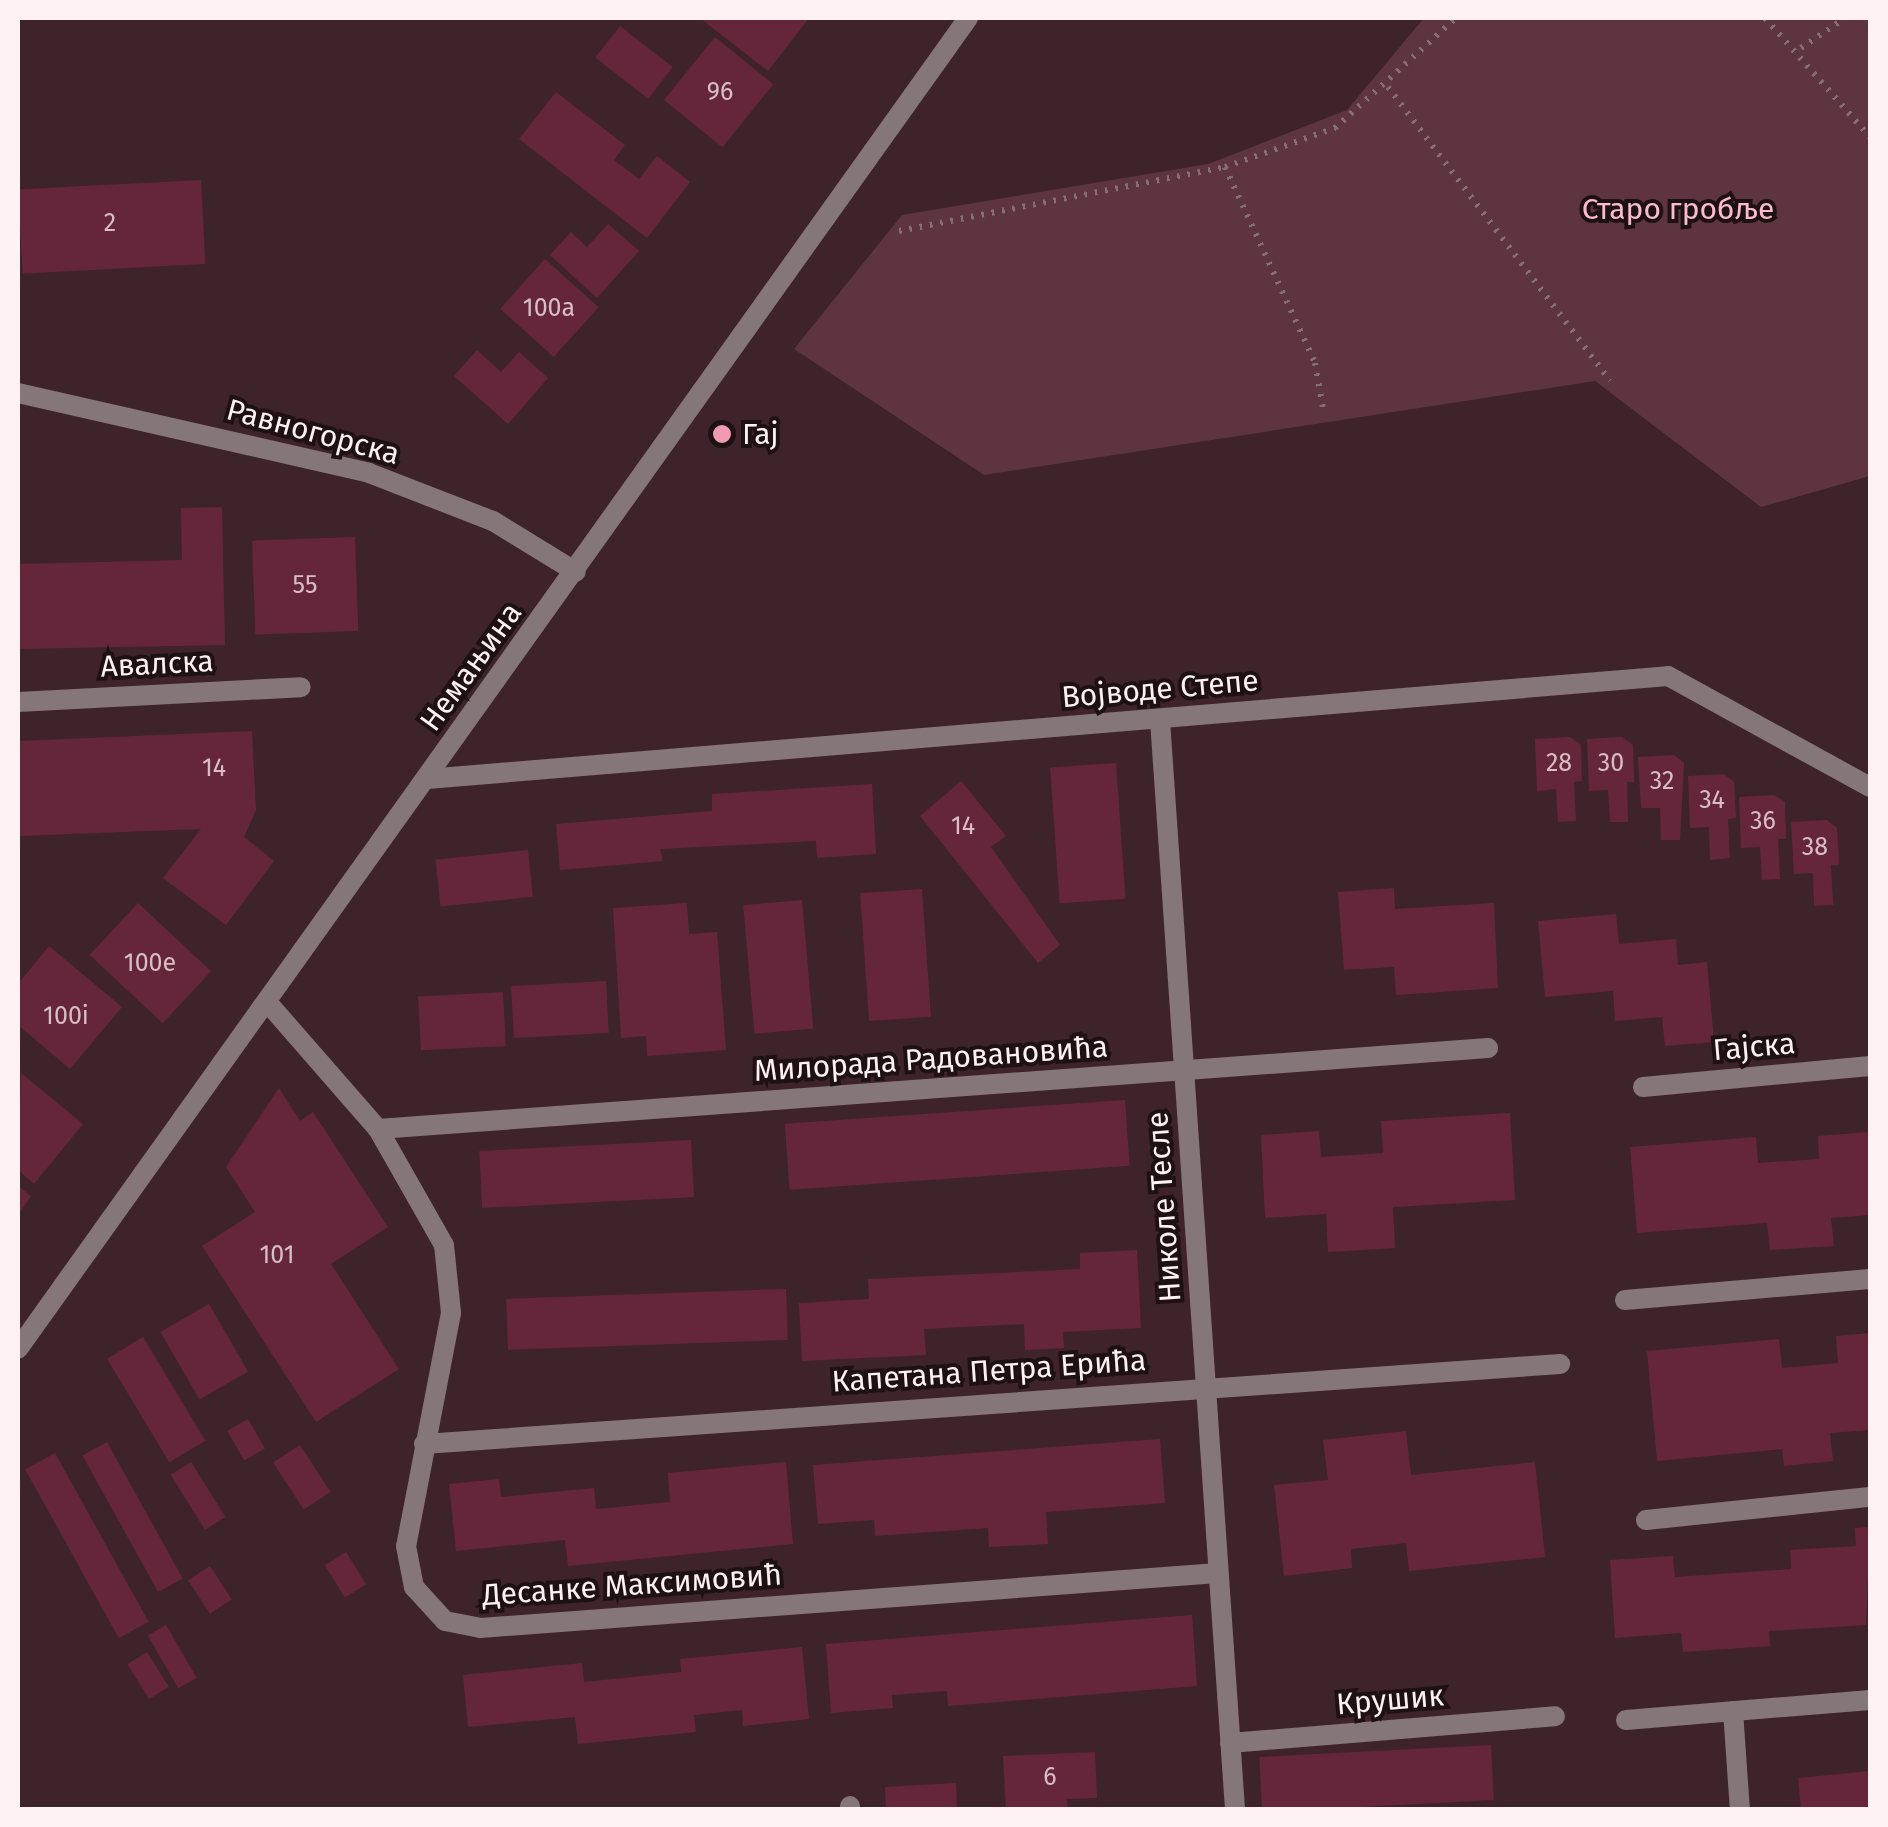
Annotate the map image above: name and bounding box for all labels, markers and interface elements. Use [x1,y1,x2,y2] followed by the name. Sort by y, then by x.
[707,77,733,107] house number: 96
[1582,191,1774,227] park label: Старо гробље
[104,208,116,238] house number: 2
[523,293,575,323] house number: 100a
[223,392,403,472] street label: Равногорска
[742,416,779,452] place label: Гај
[711,423,733,445] marker: Гај
[293,570,317,600] house number: 55
[412,596,530,738] street label: Немањина
[100,643,214,685] street label: Авалска
[1060,662,1260,716] street label: Војводе Степе
[1546,748,1572,778] house number: 28
[1598,748,1624,778] house number: 30
[202,753,226,783] house number: 14
[1650,766,1674,796] house number: 32
[1699,785,1725,815] house number: 34
[1750,806,1776,836] house number: 36
[951,811,975,841] house number: 14
[1802,832,1828,862] house number: 38
[124,948,176,978] house number: 100e
[43,1001,89,1031] house number: 100i
[1711,1025,1797,1069] street label: Гајска
[753,1029,1109,1089] street label: Милорада Радовановића
[1139,1111,1189,1303] street label: Николе Тесле
[260,1240,294,1270] house number: 101
[831,1342,1147,1400] street label: Капетана Петра Ерића
[481,1557,783,1613] street label: Десанке Максимовић
[1335,1677,1445,1723] street label: Крушик
[1043,1762,1057,1792] house number: 6

